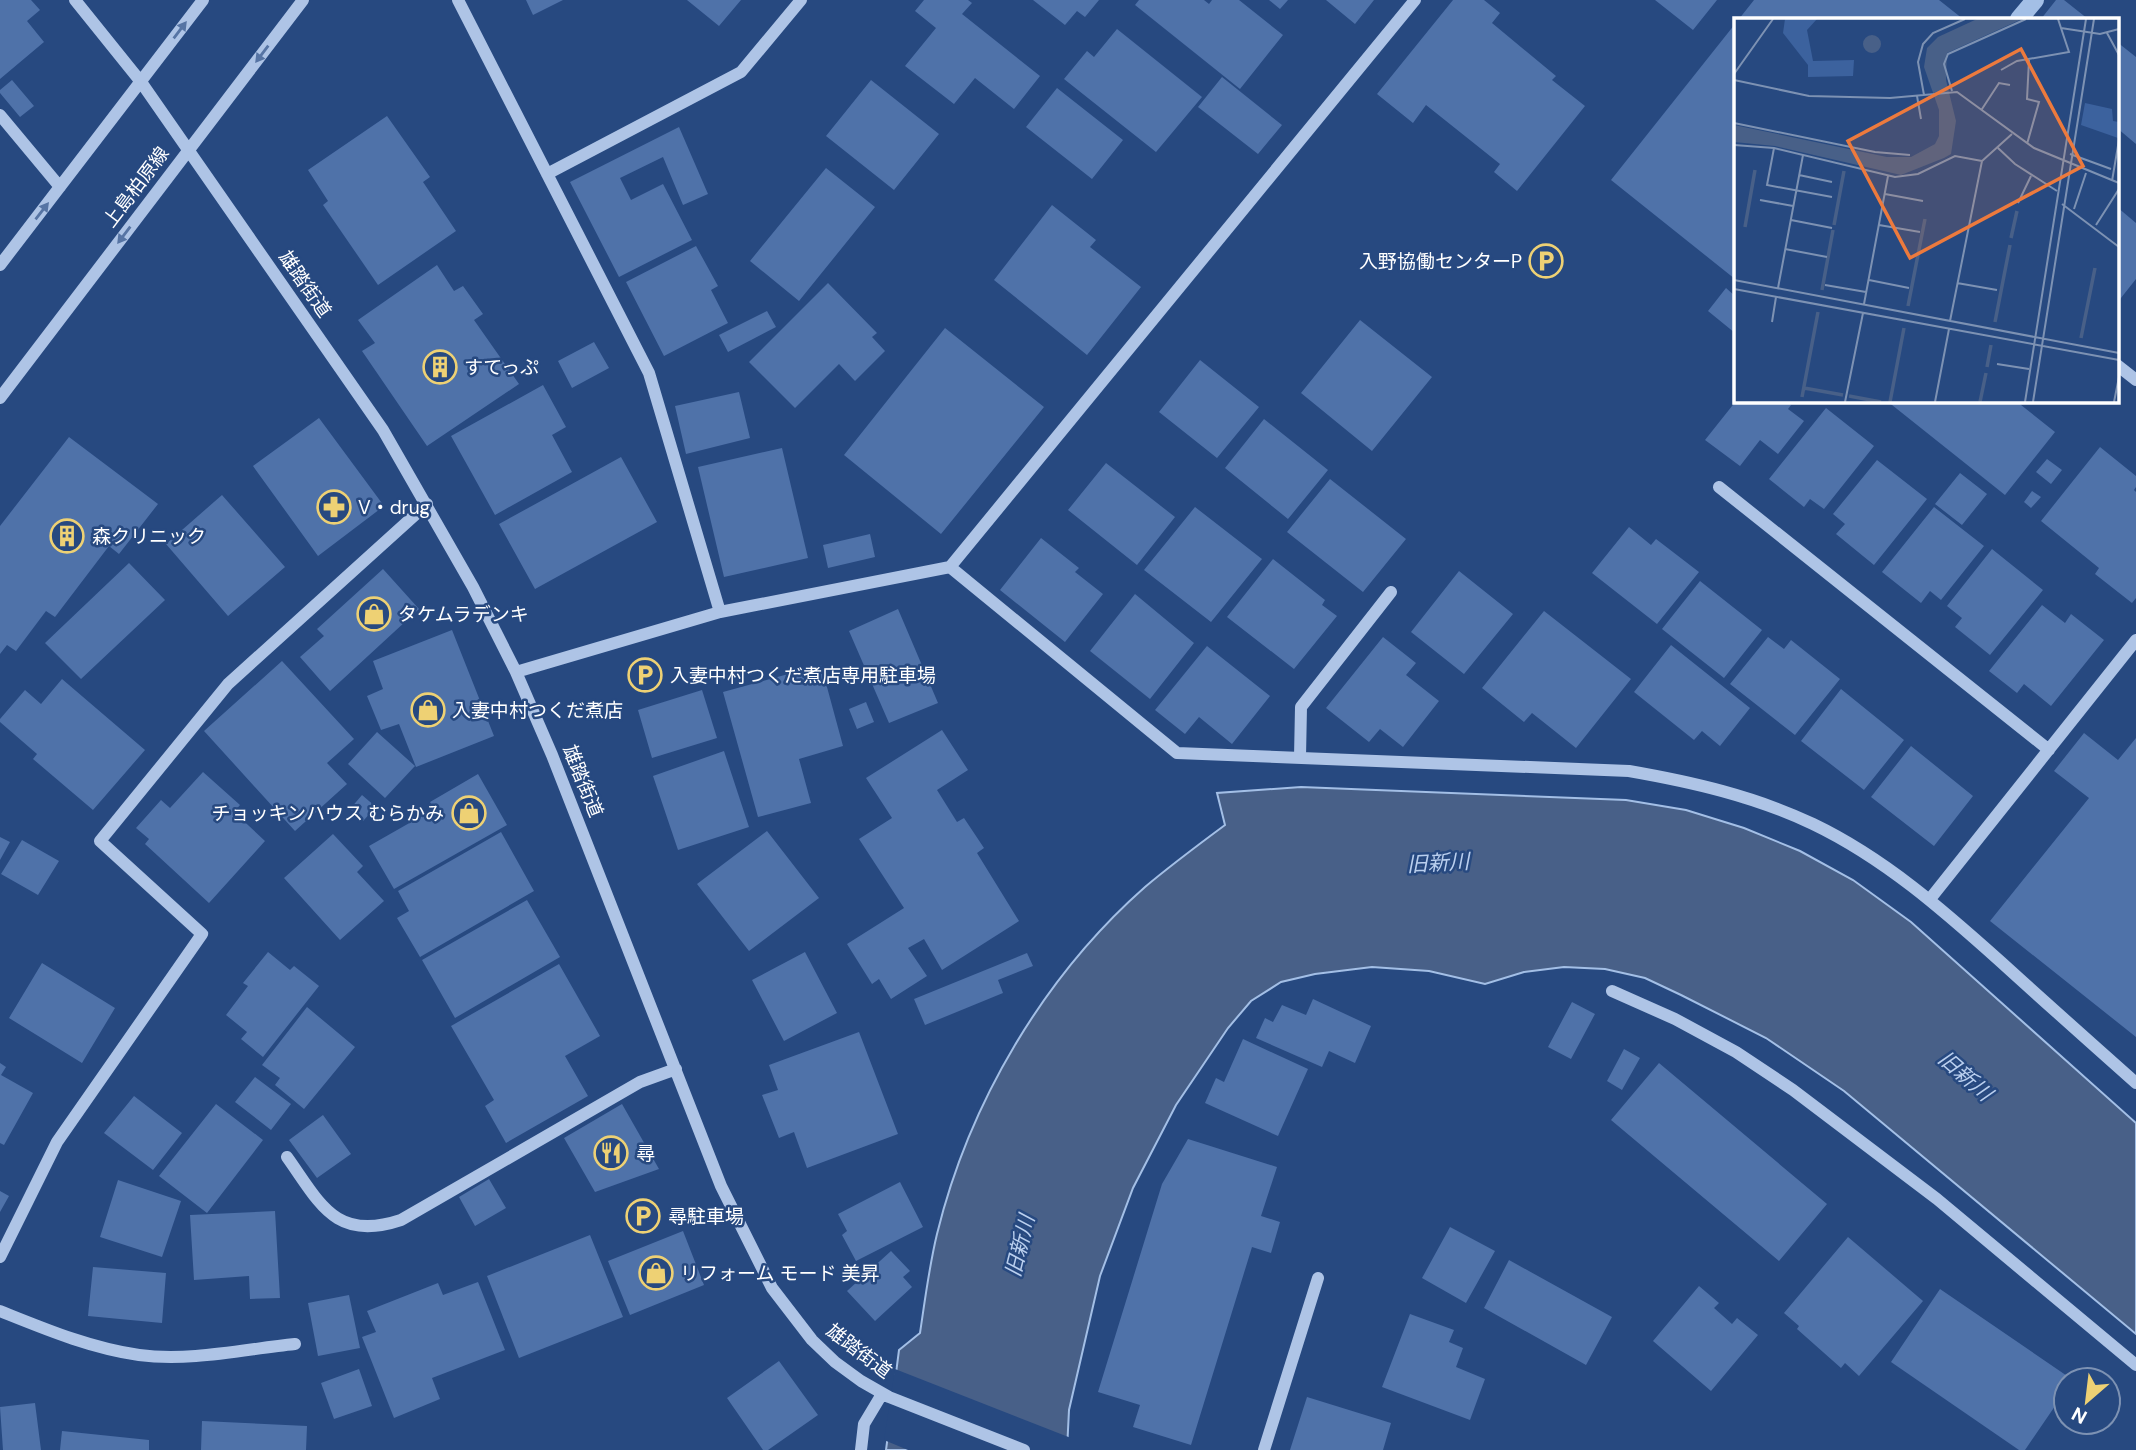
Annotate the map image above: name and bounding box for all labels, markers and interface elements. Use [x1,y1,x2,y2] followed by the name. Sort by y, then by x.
[1734,18,2118,402] inset map
[173,21,187,39] one-way arrow
[255,45,269,64] one-way arrow
[97,142,175,232] street label: 上島柏原線
[34,202,49,220] one-way arrow
[117,226,132,244] one-way arrow
[1527,242,1565,280] parking icon: 入野協働センターP
[273,246,337,322] street label: 雄踏街道
[1359,249,1522,274] place label: 入野協働センターP
[421,348,459,386] building icon: すてっぷ
[464,355,539,380] place label: すてっぷ
[315,488,353,526] pharmacy icon: V・drug
[358,495,431,520] place label: V・drug
[48,517,86,555] building icon: 森クリニック
[92,524,206,549] place label: 森クリニック
[355,595,393,633] shop icon: タケムラデンキ
[398,602,529,627] place label: タケムラデンキ
[626,656,664,694] parking icon: 入妻中村つくだ煮店専用駐車場
[670,663,936,688] place label: 入妻中村つくだ煮店専用駐車場
[409,691,447,729] shop icon: 入妻中村つくだ煮店
[452,698,623,723] place label: 入妻中村つくだ煮店
[557,741,609,821] street label: 雄踏街道
[450,794,488,832] shop icon: チョッキンハウス むらかみ
[212,801,444,826] place label: チョッキンハウス むらかみ
[1406,847,1472,879] water label: 旧新川
[1932,1045,1999,1109] water label: 旧新川
[592,1134,630,1172] restaurant icon: 尋
[636,1141,655,1166] place label: 尋
[624,1197,662,1235] parking icon: 尋駐車場
[668,1204,744,1229] place label: 尋駐車場
[999,1210,1042,1280] water label: 旧新川
[637,1254,675,1292] shop icon: リフォーム モード 美昇
[680,1261,880,1286] place label: リフォーム モード 美昇
[821,1318,897,1384] street label: 雄踏街道
[2052,1366,2122,1436] north arrow
[2067,1401,2091,1430] text: N

